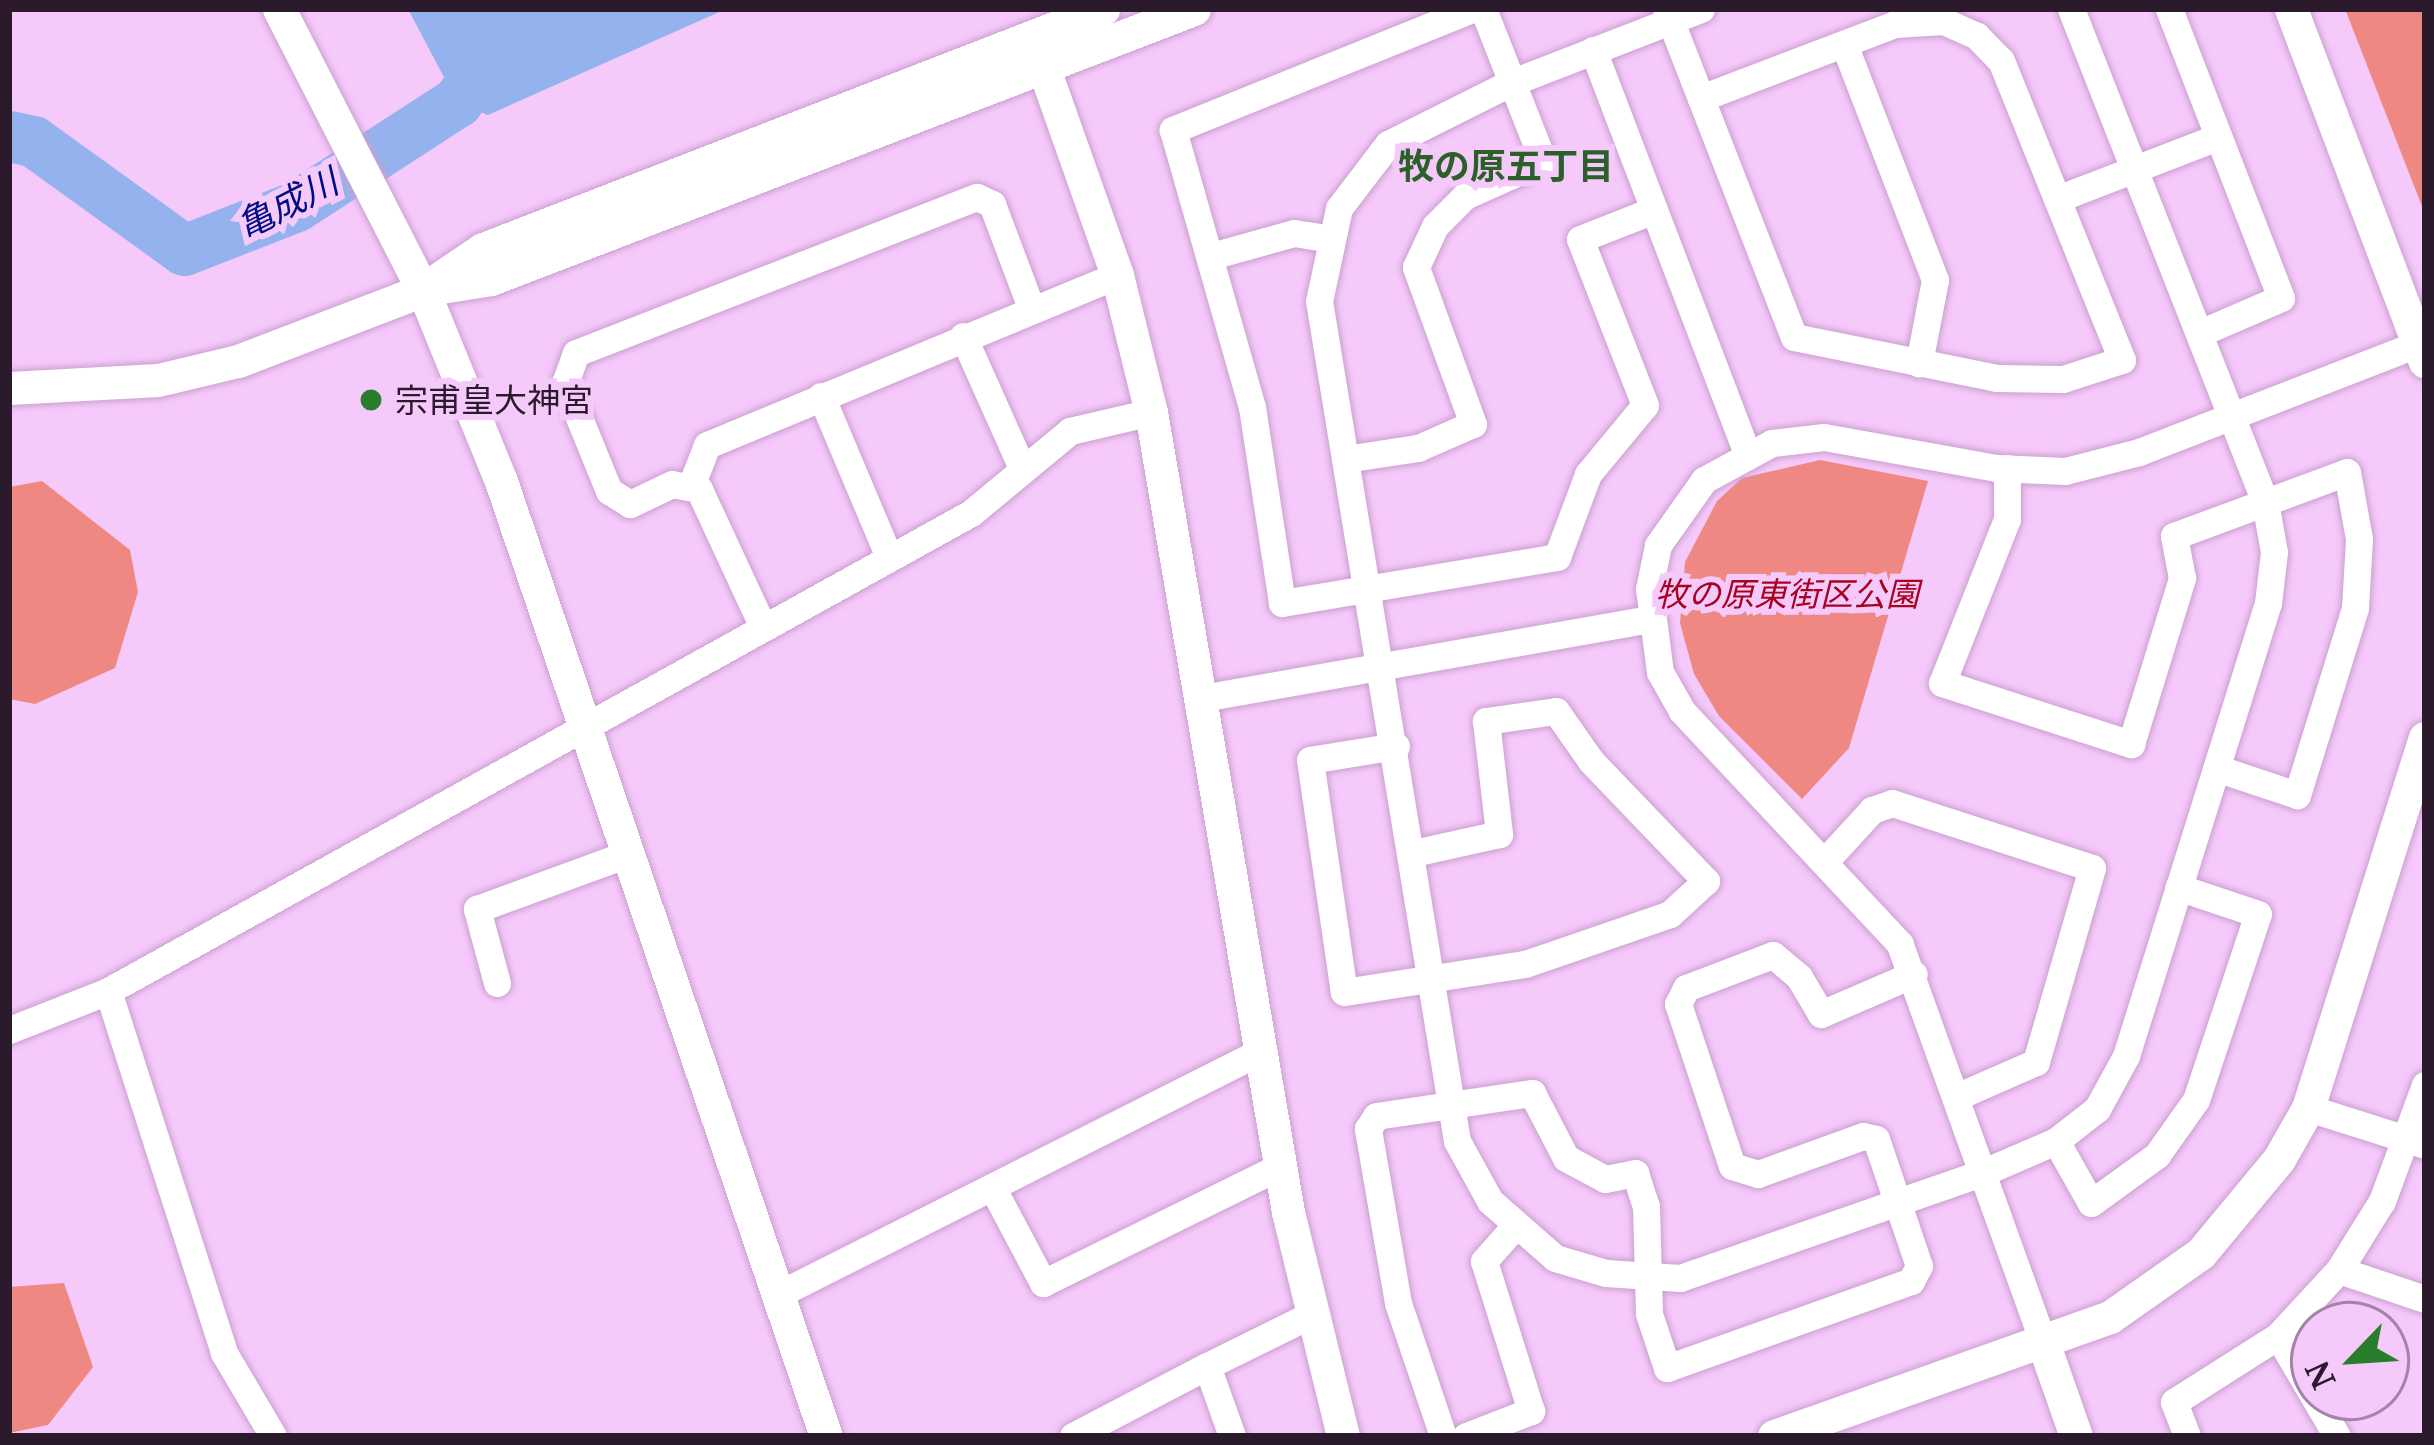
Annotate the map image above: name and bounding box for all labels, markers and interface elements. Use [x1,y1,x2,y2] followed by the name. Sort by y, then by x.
[1398,144,1614,188] district label: 牧の原五丁目
[229,159,345,247] water label: 亀成川
[395,380,593,420] place label: 宗甫皇大神宮
[358,387,384,413] marker: 宗甫皇大神宮
[1655,574,1919,614] park label: 牧の原東街区公園
[2290,1301,2410,1421] north arrow
[2294,1354,2346,1396] text: N

